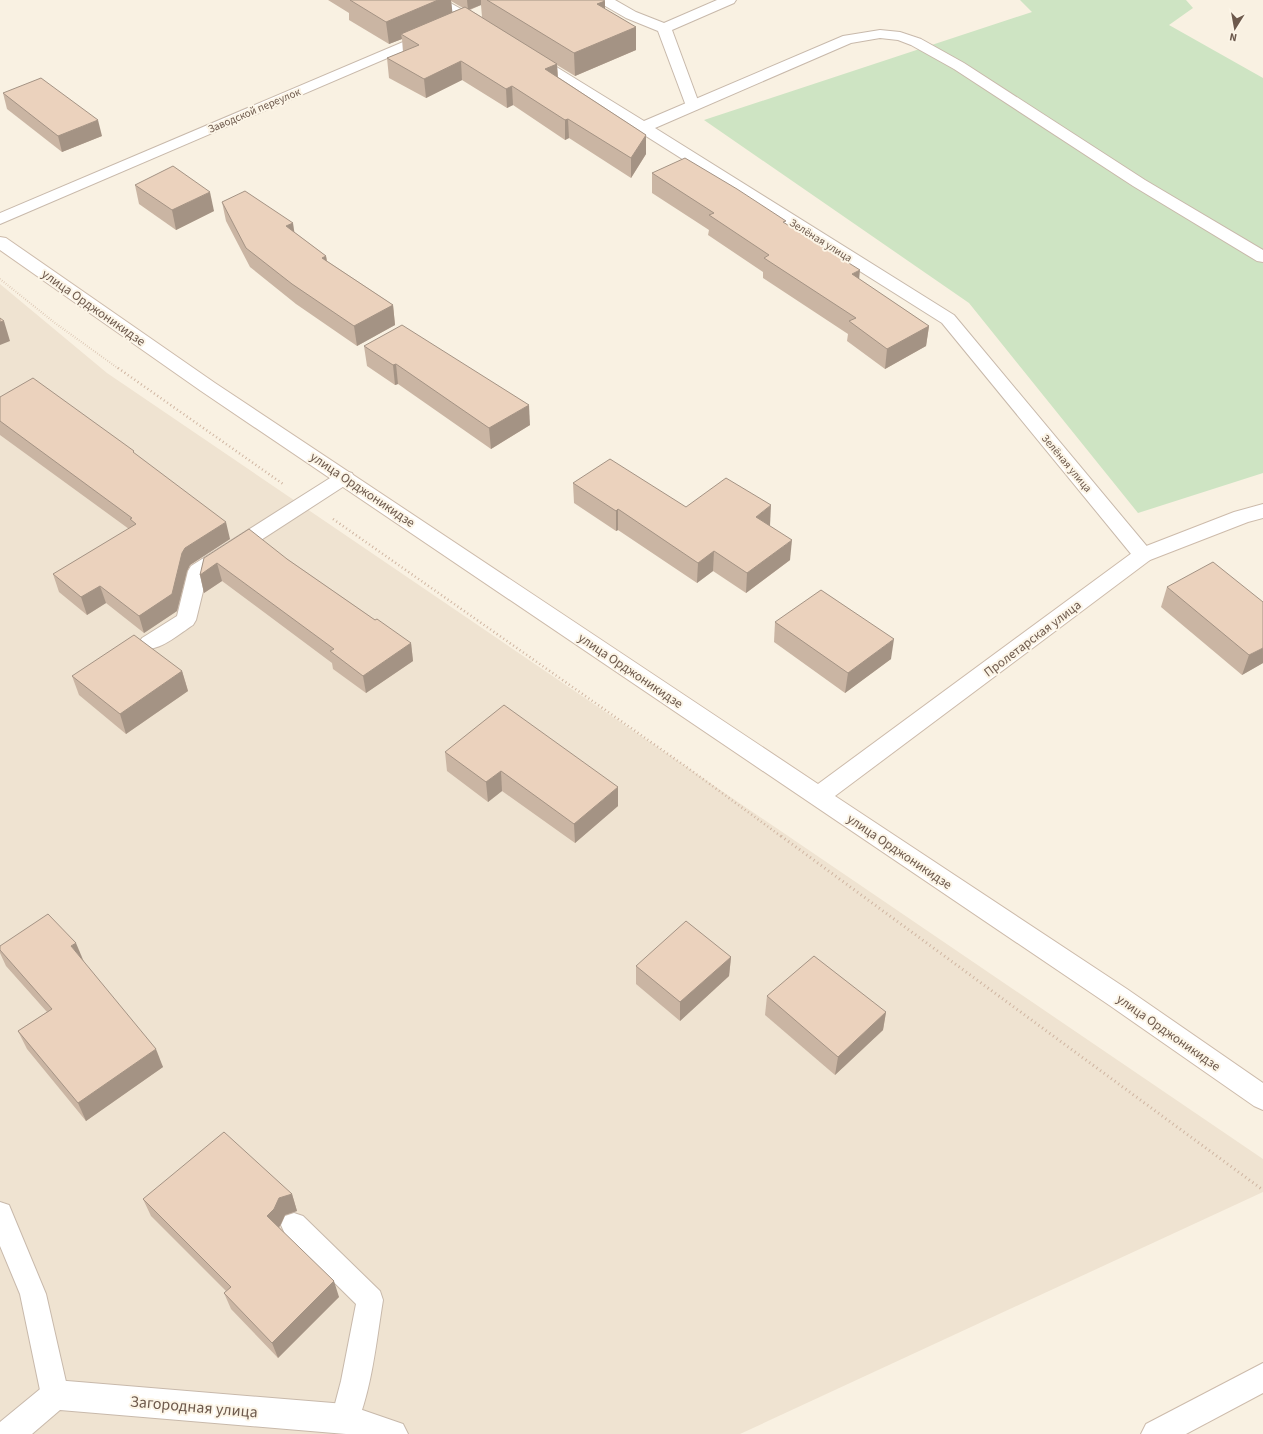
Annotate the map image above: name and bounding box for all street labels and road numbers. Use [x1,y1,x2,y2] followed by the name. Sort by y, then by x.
[206,84,303,137] street label: Заводской переулок
[787,215,855,266] street label: Зелёная улица
[38,265,149,350] street label: улица Орджоникидзе
[1038,431,1095,495] street label: Зелёная улица
[306,448,418,532] street label: улица Орджоникидзе
[980,596,1085,681] street label: Пролетарская улица
[574,629,686,713] street label: улица Орджоникидзе
[843,810,955,894] street label: улица Орджоникидзе
[1113,990,1224,1075] street label: улица Орджоникидзе
[129,1390,259,1424] street label: Загородная улица

